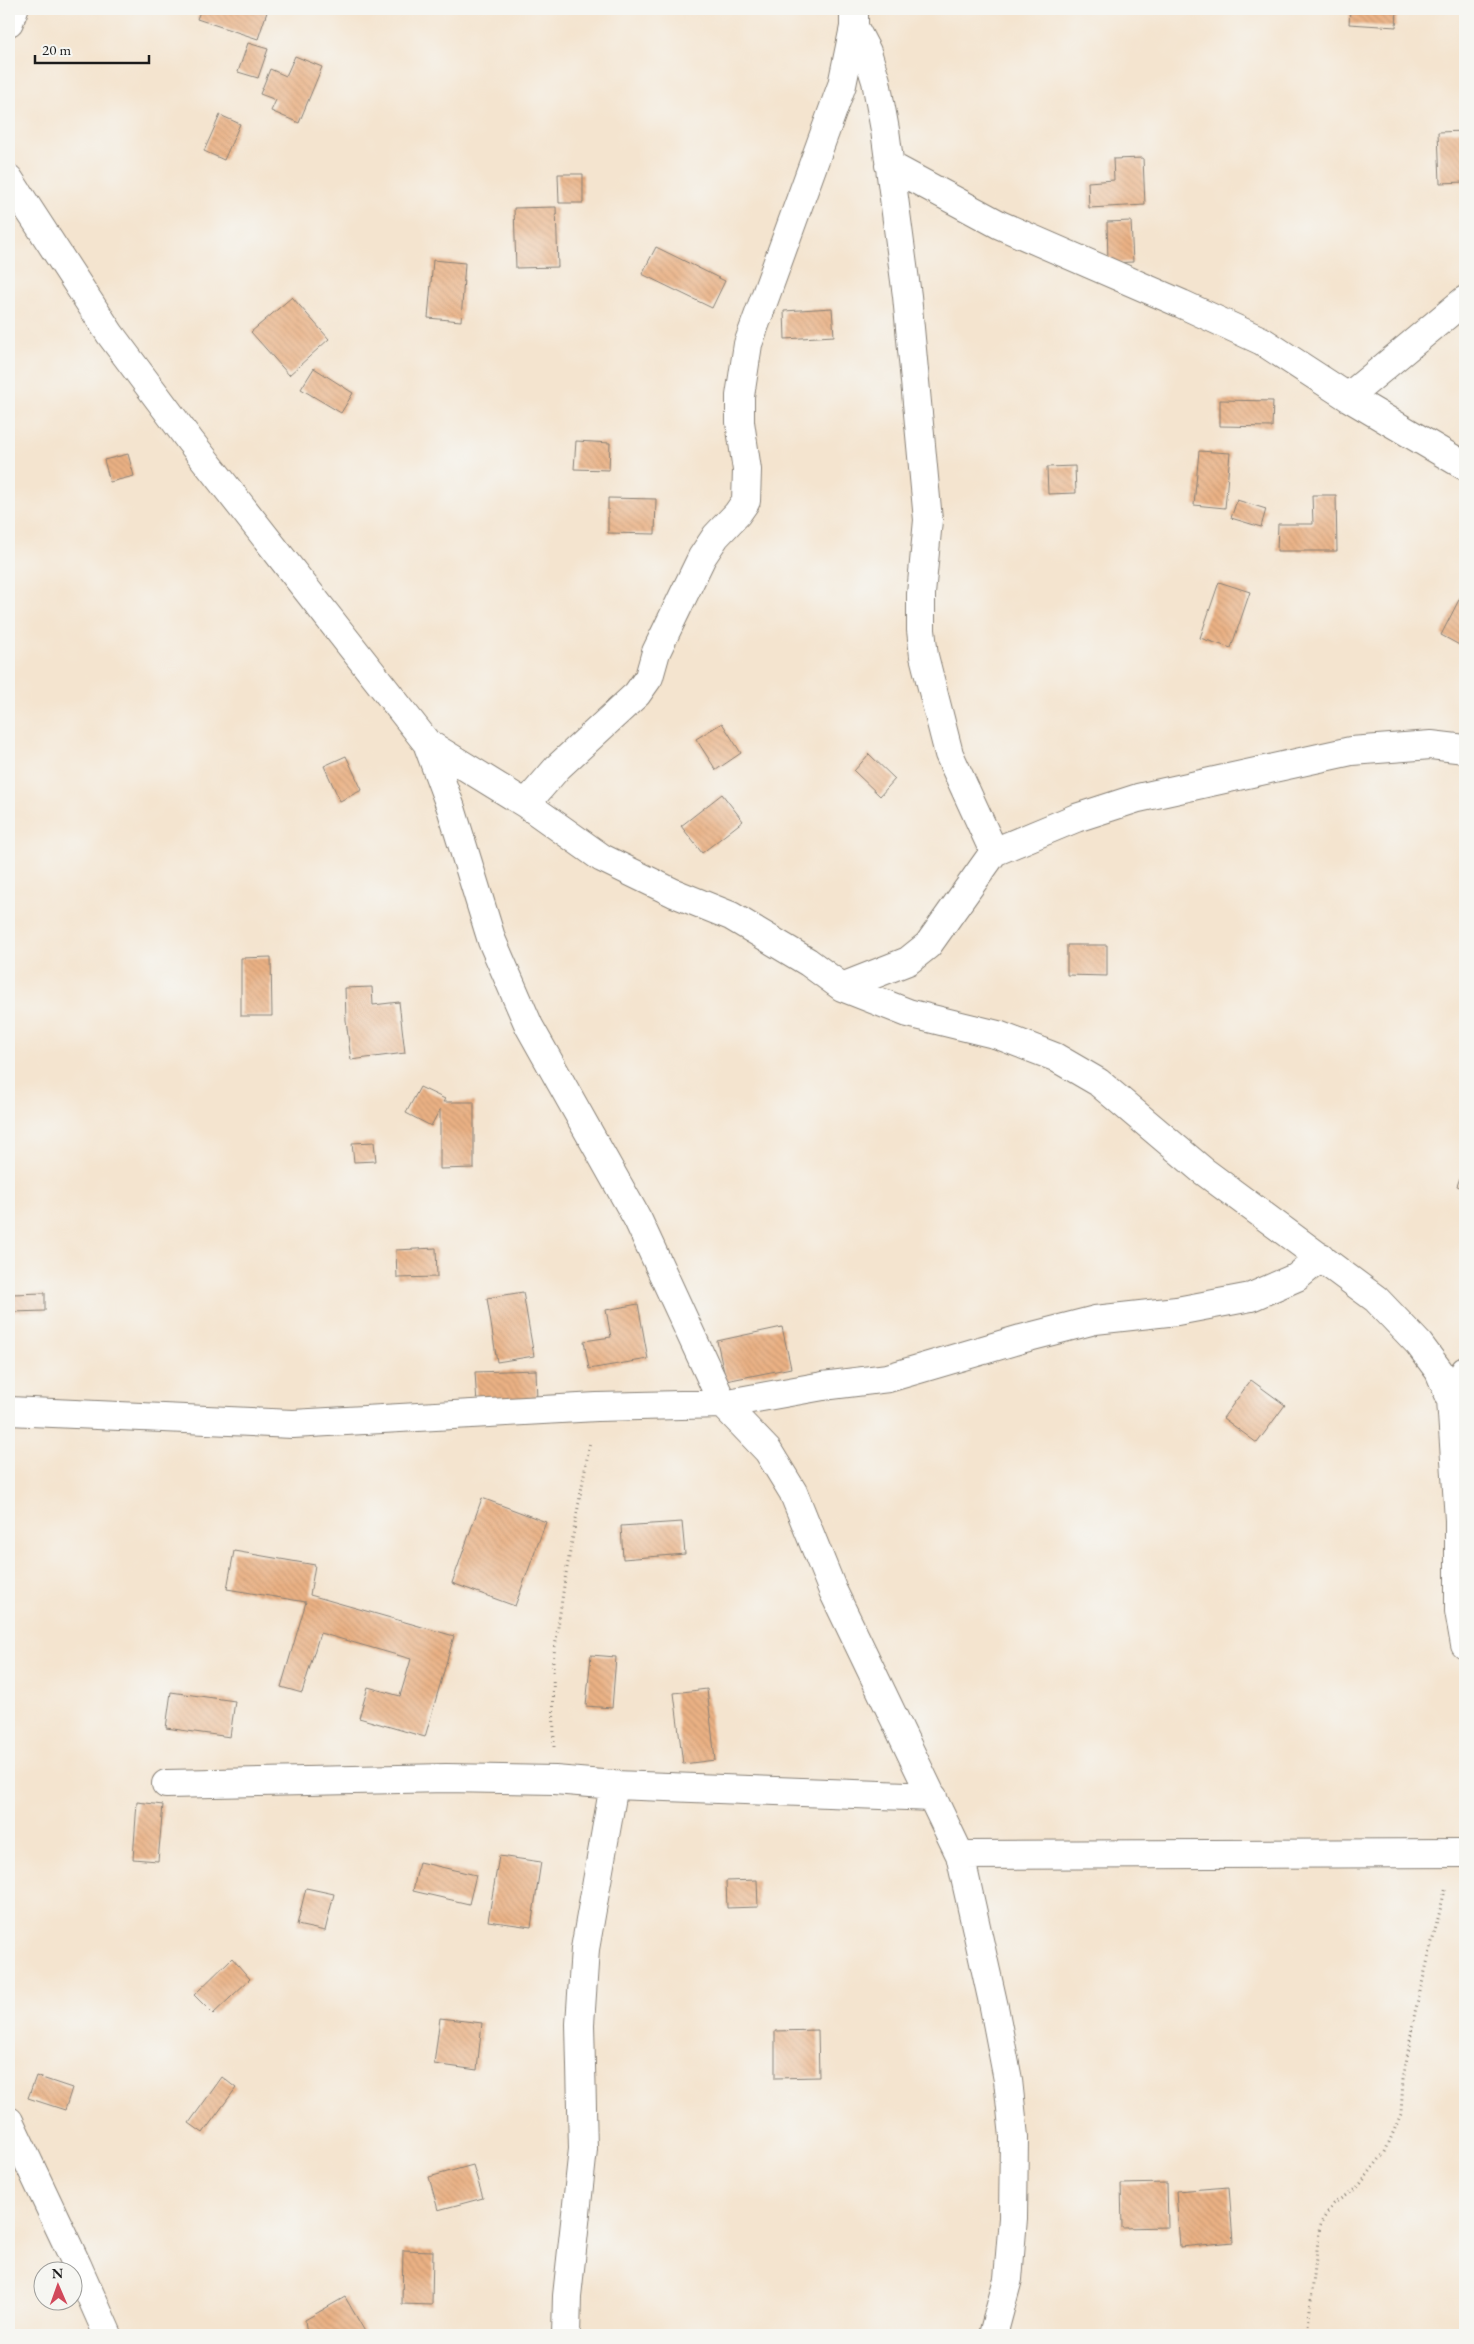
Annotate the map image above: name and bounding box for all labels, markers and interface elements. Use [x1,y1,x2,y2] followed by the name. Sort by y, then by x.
[35,32,149,64] scale bar
[42,40,71,59] text: 20 m
[32,2262,82,2312] north arrow
[52,2264,64,2282] text: N

